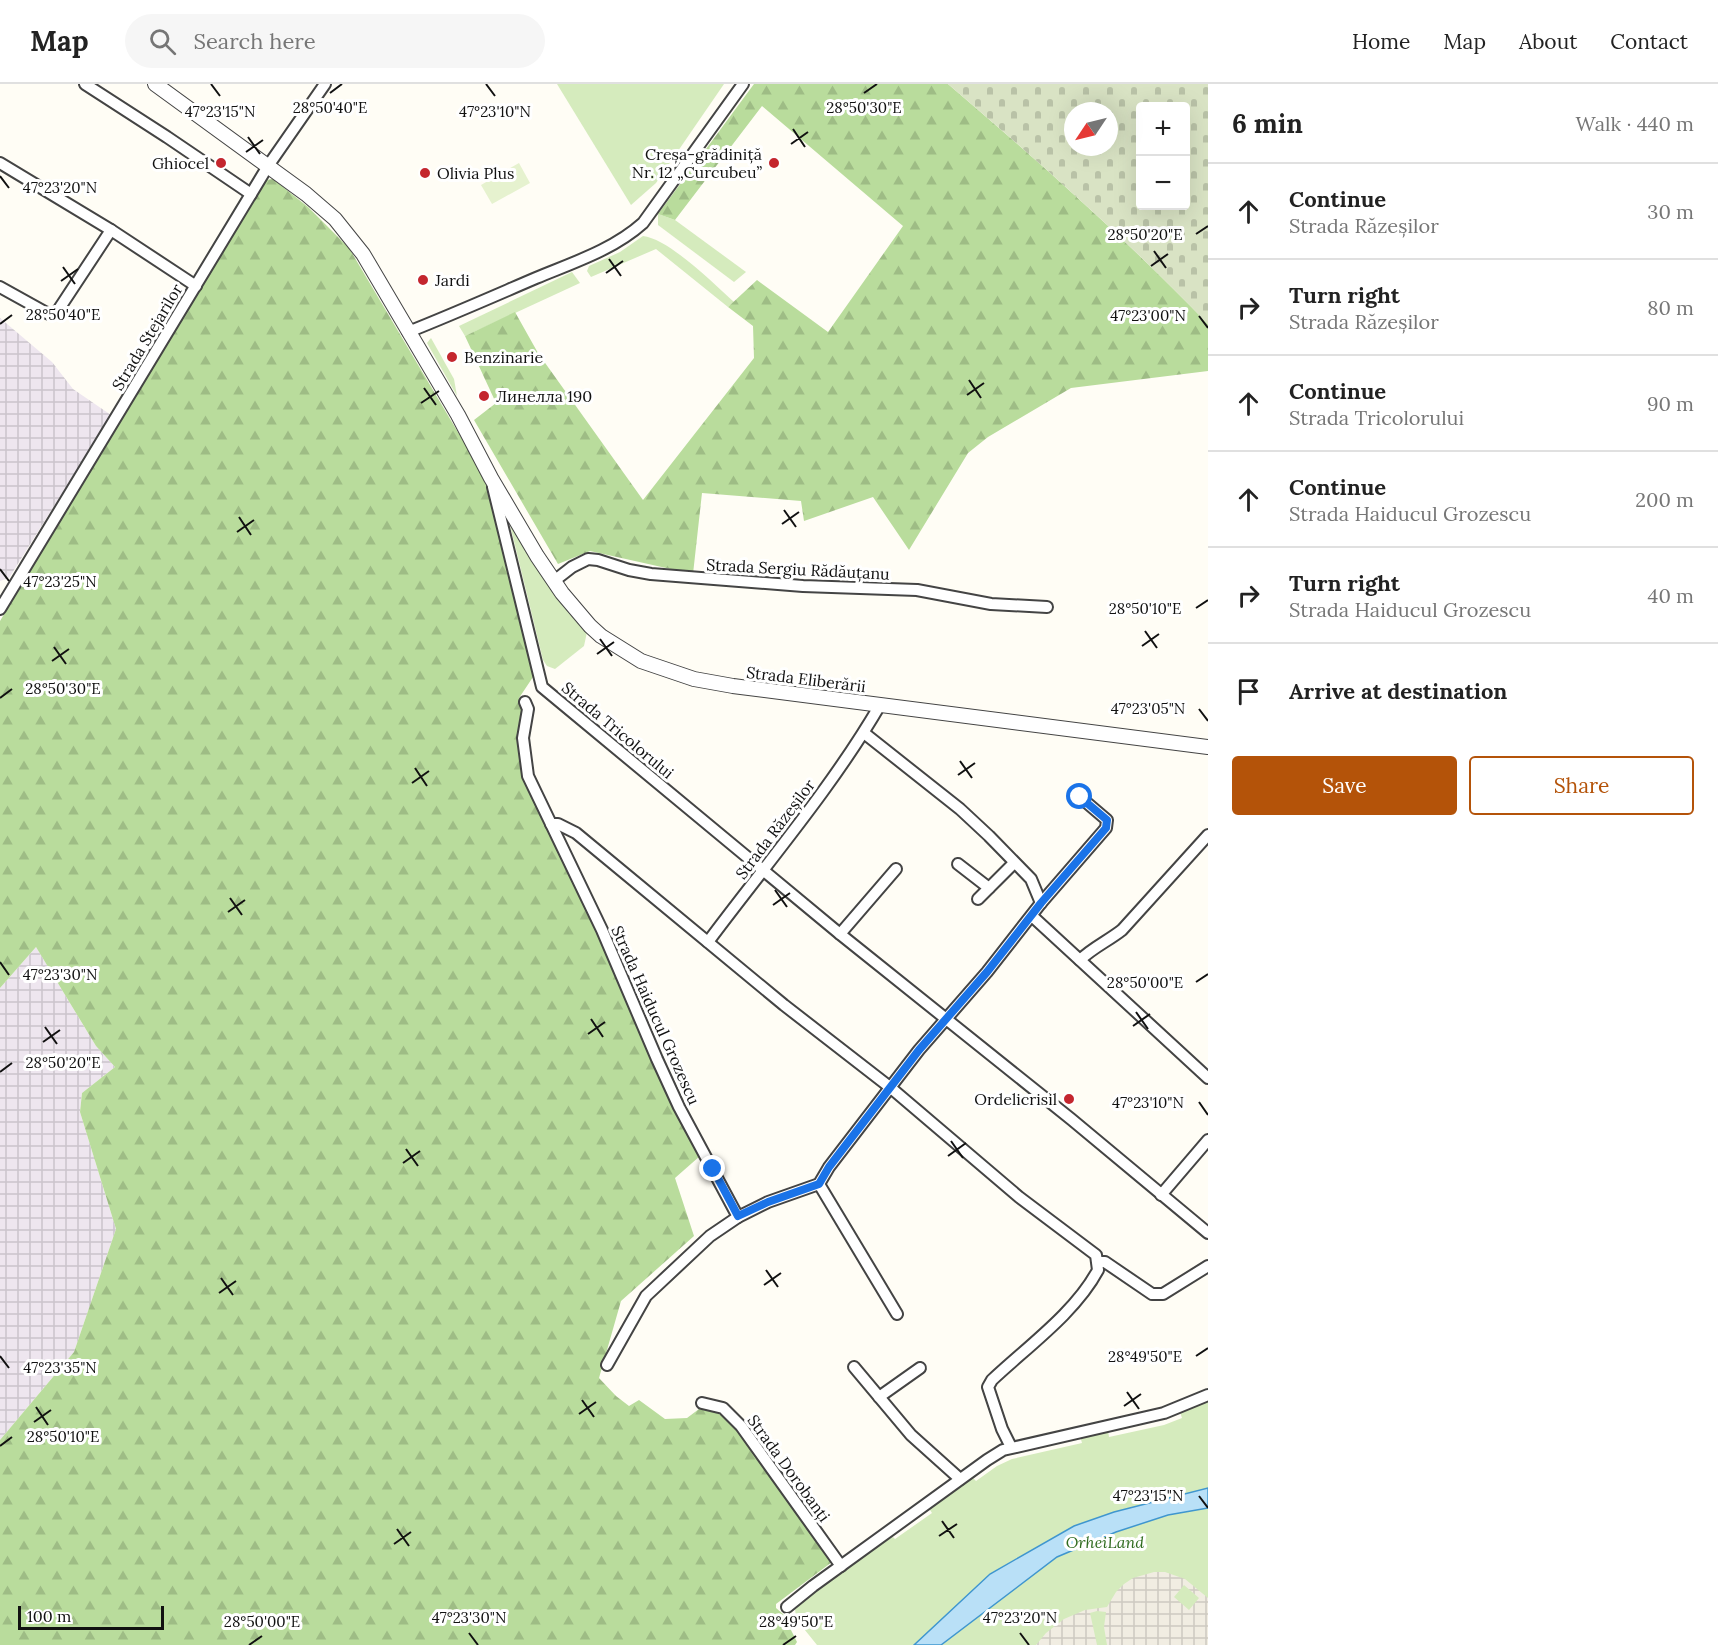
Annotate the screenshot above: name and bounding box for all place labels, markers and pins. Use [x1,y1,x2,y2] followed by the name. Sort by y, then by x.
[632,144,762,182] place label: Creșa-grădiniță Nr. 12 „Curcubeu”
[152,153,209,173] place label: Ghiocel
[214,156,228,170] marker: Ghiocel
[767,156,781,170] marker: Creșa-grădiniță Nr. 12 „Curcubeu”
[437,163,515,183] place label: Olivia Plus
[418,166,432,180] marker: Olivia Plus
[434,270,470,290] place label: Jardi
[416,273,430,287] marker: Jardi
[464,347,543,367] place label: Benzinarie
[445,350,459,364] marker: Benzinarie
[496,386,592,406] place label: Линелла 190
[477,389,491,403] marker: Линелла 190
[974,1089,1057,1109] place label: Ordelicrisil
[1062,1092,1076,1106] marker: Ordelicrisil

